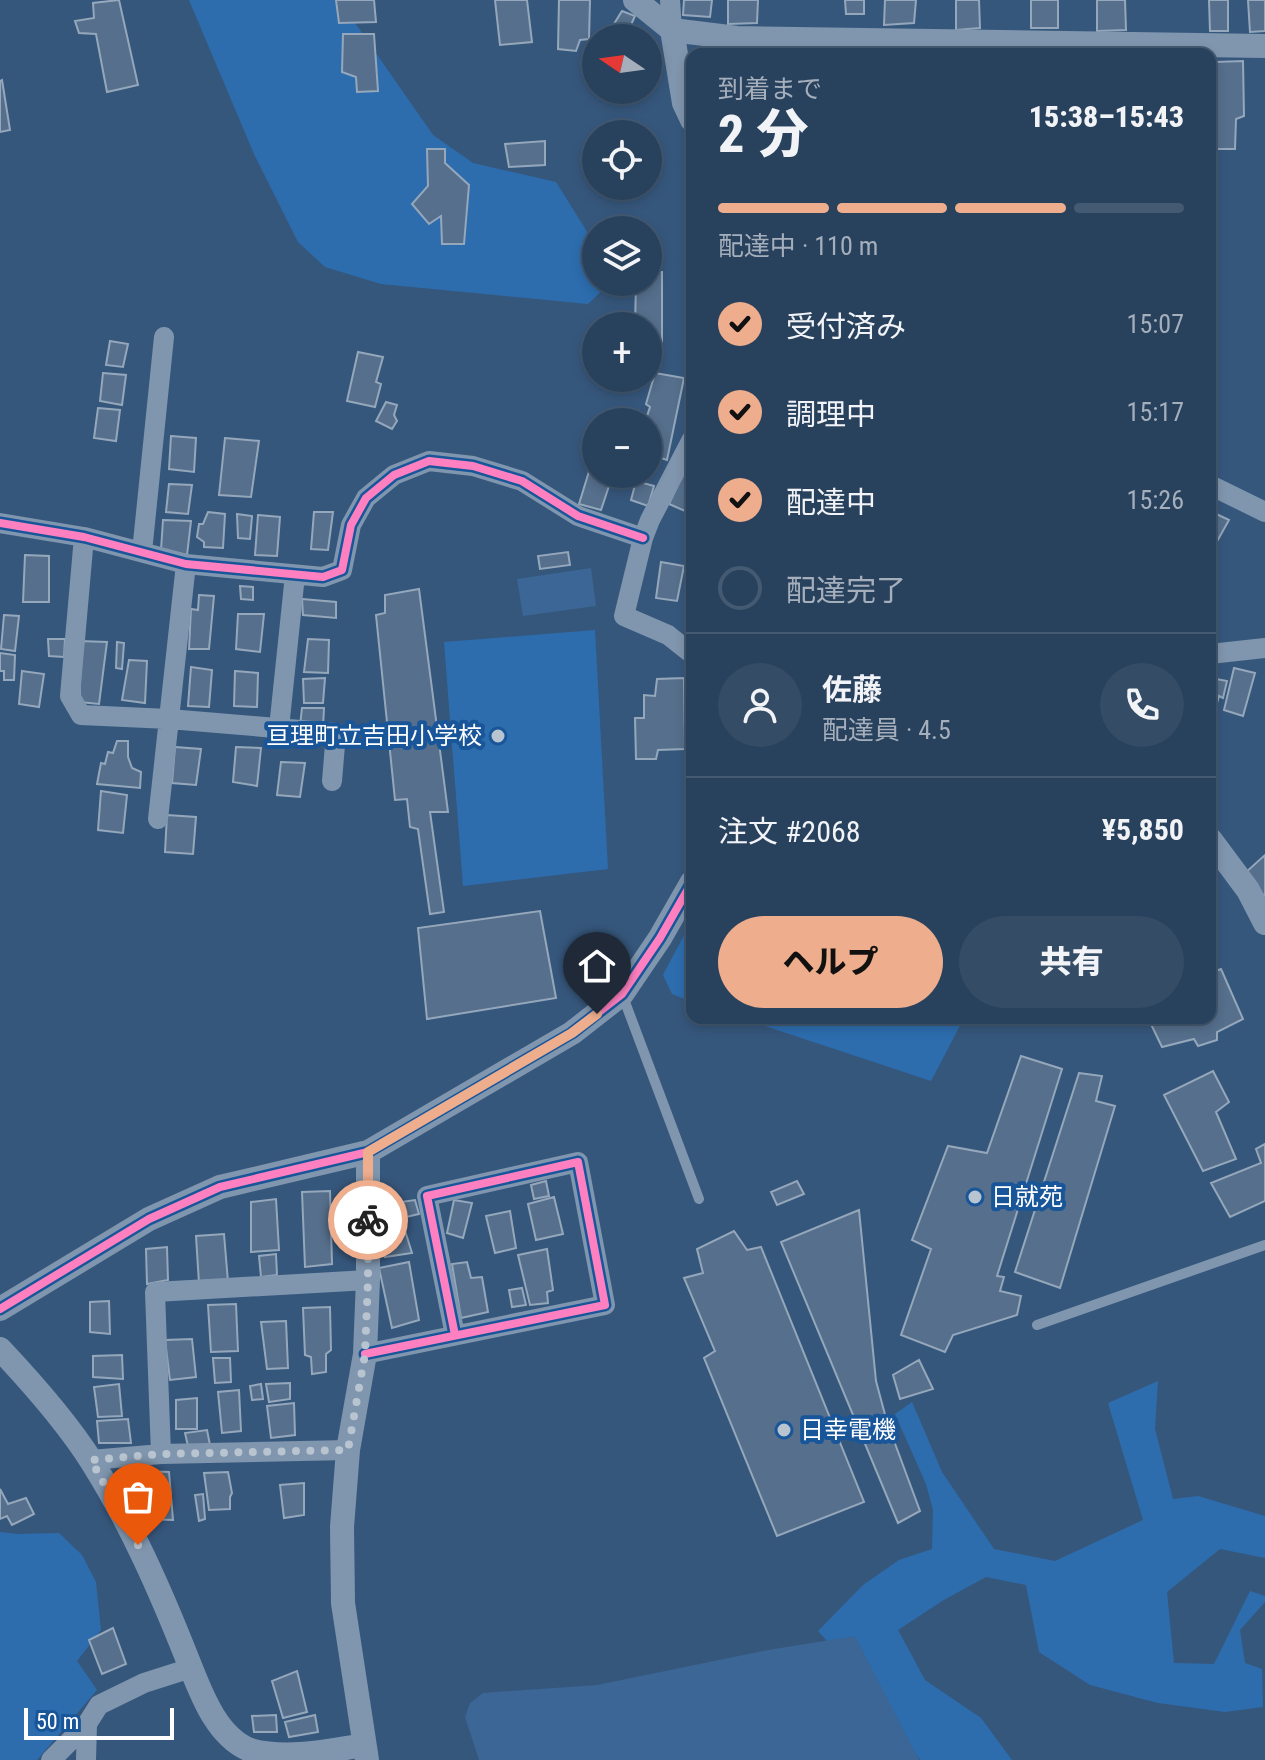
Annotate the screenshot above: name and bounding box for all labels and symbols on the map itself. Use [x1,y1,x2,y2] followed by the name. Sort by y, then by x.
[582,24,662,104] north arrow
[266,722,482,750] place label: 亘理町立吉田小学校
[489,727,507,745] marker: 亘理町立吉田小学校
[563,932,631,1014] pin
[328,1180,408,1260] courier
[991,1183,1063,1211] place label: 日就苑
[966,1188,984,1206] marker: 日就苑
[800,1416,896,1444] place label: 日幸電機
[775,1421,793,1439] marker: 日幸電機
[104,1463,172,1545] pin
[24,1704,174,1740] scale bar

